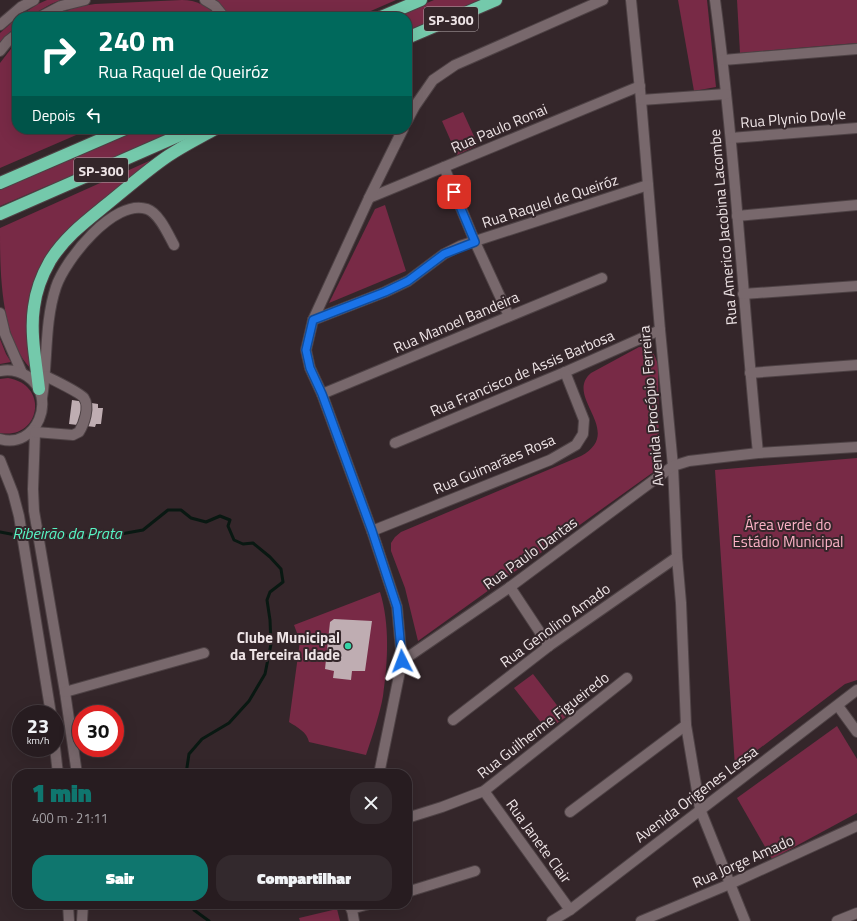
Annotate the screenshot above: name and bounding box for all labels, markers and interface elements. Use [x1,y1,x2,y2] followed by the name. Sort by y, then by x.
[424,7,478,31] road number: SP-300
[98,19,175,62] text: 240 m
[32,28,84,80] icon: right
[98,58,269,85] text: Rua Raquel de Queiróz
[447,97,551,159] street label: Rua Paulo Ronai
[739,102,847,134] street label: Rua Plynio Doyle
[32,104,75,127] text: Depois
[83,104,105,126] icon: left
[703,128,743,326] street label: Rua Americo Jacobina Lacombe
[74,158,128,182] road number: SP-300
[479,168,621,234] street label: Rua Raquel de Queiróz
[437,175,471,209] pin
[443,181,465,203] icon: arrive
[390,285,523,359] street label: Rua Manoel Bandeira
[426,323,618,422] street label: Rua Francisco de Assis Barbosa
[632,324,669,487] street label: Avenida Procópio Ferreira
[429,428,559,500] street label: Rua Guimarães Rosa
[478,511,582,595] street label: Rua Paulo Dantas
[732,513,844,553] park label: Área verde do Estádio Municipal
[12,521,123,545] water label: Ribeirão da Prata
[495,577,615,673] street label: Rua Genolino Amado
[230,626,340,666] place label: Clube Municipal da Terceira Idade
[381,640,423,682] position arrow
[343,641,353,651] marker: Clube Municipal da Terceira Idade
[472,666,614,784] street label: Rua Guilherme Figueiredo
[72,705,124,757] speed limit sign: 30
[27,710,49,741] text: 23
[27,733,49,748] text: km/h
[630,740,763,848] street label: Avenida Origenes Lessa
[32,775,92,811] text: 1 min
[350,782,392,824] button: close
[501,794,577,888] street label: Rua Janete Clair
[32,808,108,828] text: 400 m · 21:11
[689,828,797,894] street label: Rua Jorge Amado
[32,855,208,901] button: Sair
[216,855,392,901] button: Compartilhar

